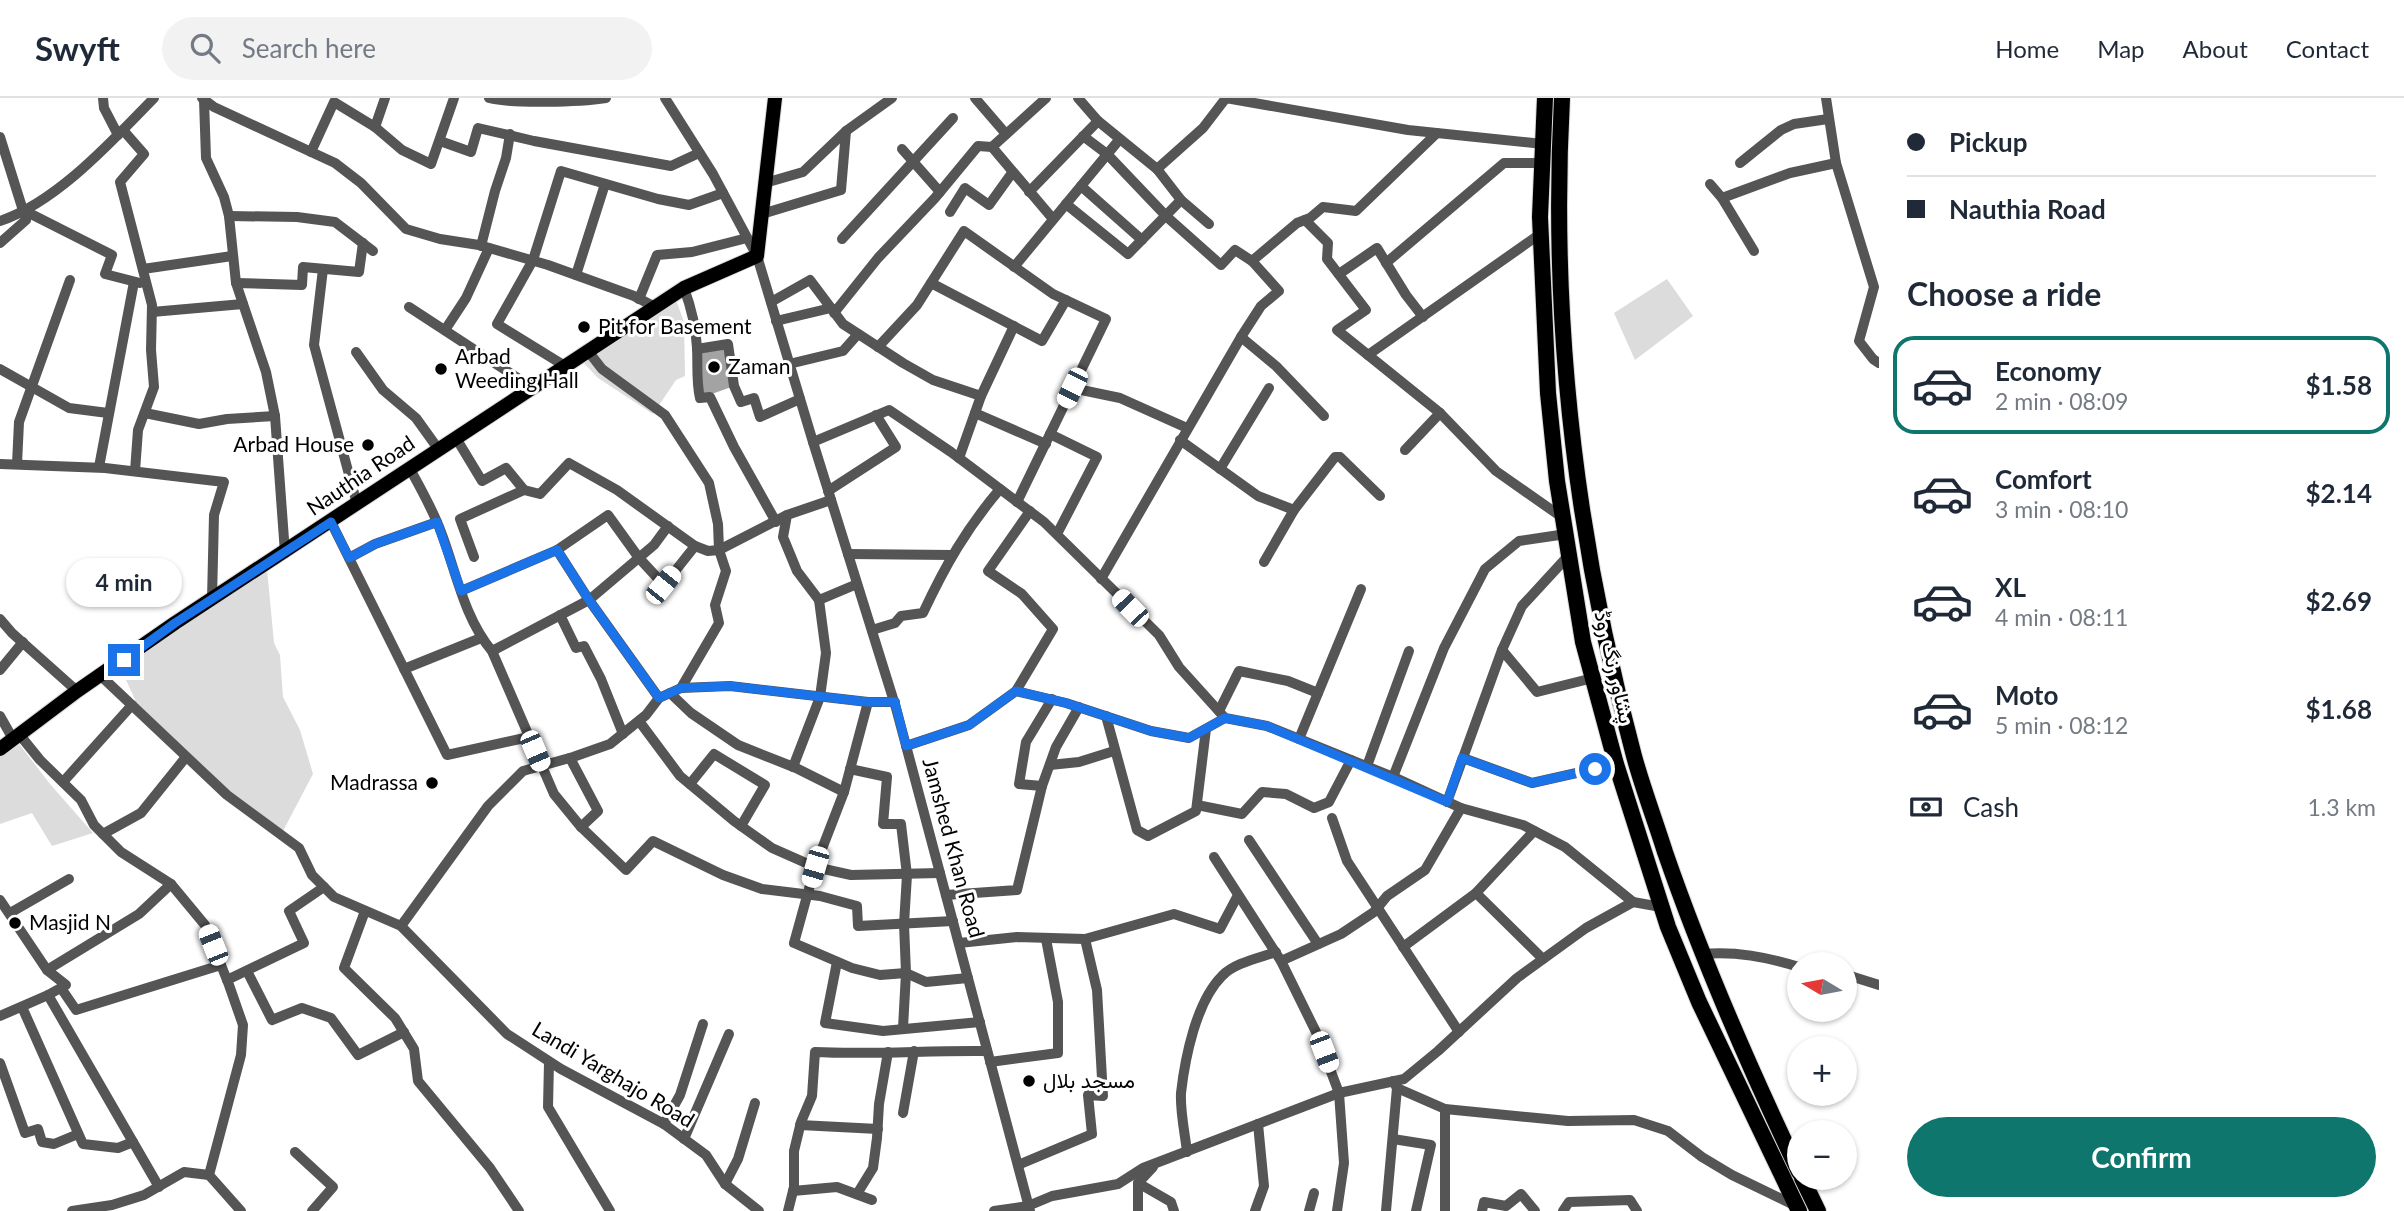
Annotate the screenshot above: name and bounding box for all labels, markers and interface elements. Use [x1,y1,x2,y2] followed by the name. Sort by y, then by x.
[162,17,652,80] search box
[35,28,120,68] text: Swyft
[186,29,224,67] icon: search
[242,32,376,64] text: Search here
[1995,34,2059,63] text: Home
[2097,34,2145,63] text: Map
[2183,34,2248,63] text: About
[2286,34,2369,63] text: Contact
[1949,126,2028,158] text: Pickup
[1949,193,2106,225] text: Nauthia Road
[1907,274,2101,313] text: Choose a ride
[598,313,752,338] place label: Pit for Basement
[576,319,592,335] marker: Pit for Basement
[455,343,579,392] place label: Arbad Weeding Hall
[728,353,790,378] place label: Zaman
[1911,354,1974,417] icon: car
[1995,355,2101,387] text: Economy
[706,359,722,375] marker: Zaman
[433,361,449,377] marker: Arbad Weeding Hall
[1054,365,1091,411] car
[2306,369,2372,401] text: $1.58
[1995,387,2128,415] text: 2 min · 08:09
[302,430,419,520] street label: Nauthia Road
[233,431,354,456] place label: Arbad House
[360,437,376,453] marker: Arbad House
[1911,462,1974,525] icon: car
[1995,463,2092,495] text: Comfort
[2306,477,2372,509] text: $2.14
[1995,495,2128,523] text: 3 min · 08:10
[66,559,182,608] callout: 4 min
[642,562,685,608] car
[95,568,153,596] text: 4 min
[1911,570,1974,633] icon: car
[1995,571,2026,603] text: XL
[2306,585,2372,617] text: $2.69
[1108,586,1153,630] car
[1995,603,2128,631] text: 4 min · 08:11
[1587,608,1641,726] street label: پشاور رنگ روڈ
[108,644,140,676] route end
[1911,678,1974,741] icon: car
[1995,679,2058,711] text: Moto
[2306,693,2372,725] text: $1.68
[1995,711,2128,739] text: 5 min · 08:12
[518,728,553,774] car
[1579,753,1611,785] route start
[918,755,990,940] street label: Jamshed Khan Road
[330,769,418,794] place label: Madrassa
[424,775,440,791] marker: Madrassa
[1907,788,1945,826] icon: cash
[1963,791,2019,823] text: Cash
[2307,793,2376,821] text: 1.3 km
[800,844,831,890] car
[29,909,111,934] place label: Masjid N
[7,915,23,931] marker: Masjid N
[196,922,231,968] car
[1787,952,1857,1022] north arrow
[1787,952,1857,1190] map controls
[528,1015,699,1132] street label: Landi Yarghajo Road
[1307,1029,1342,1075] car
[1787,1036,1857,1106] button: +
[1043,1067,1135,1093] place label: مسجد بلال
[1021,1073,1037,1089] marker: مسجد بلال
[1907,1117,2376,1197] button: Confirm
[1787,1120,1857,1190] button: −

